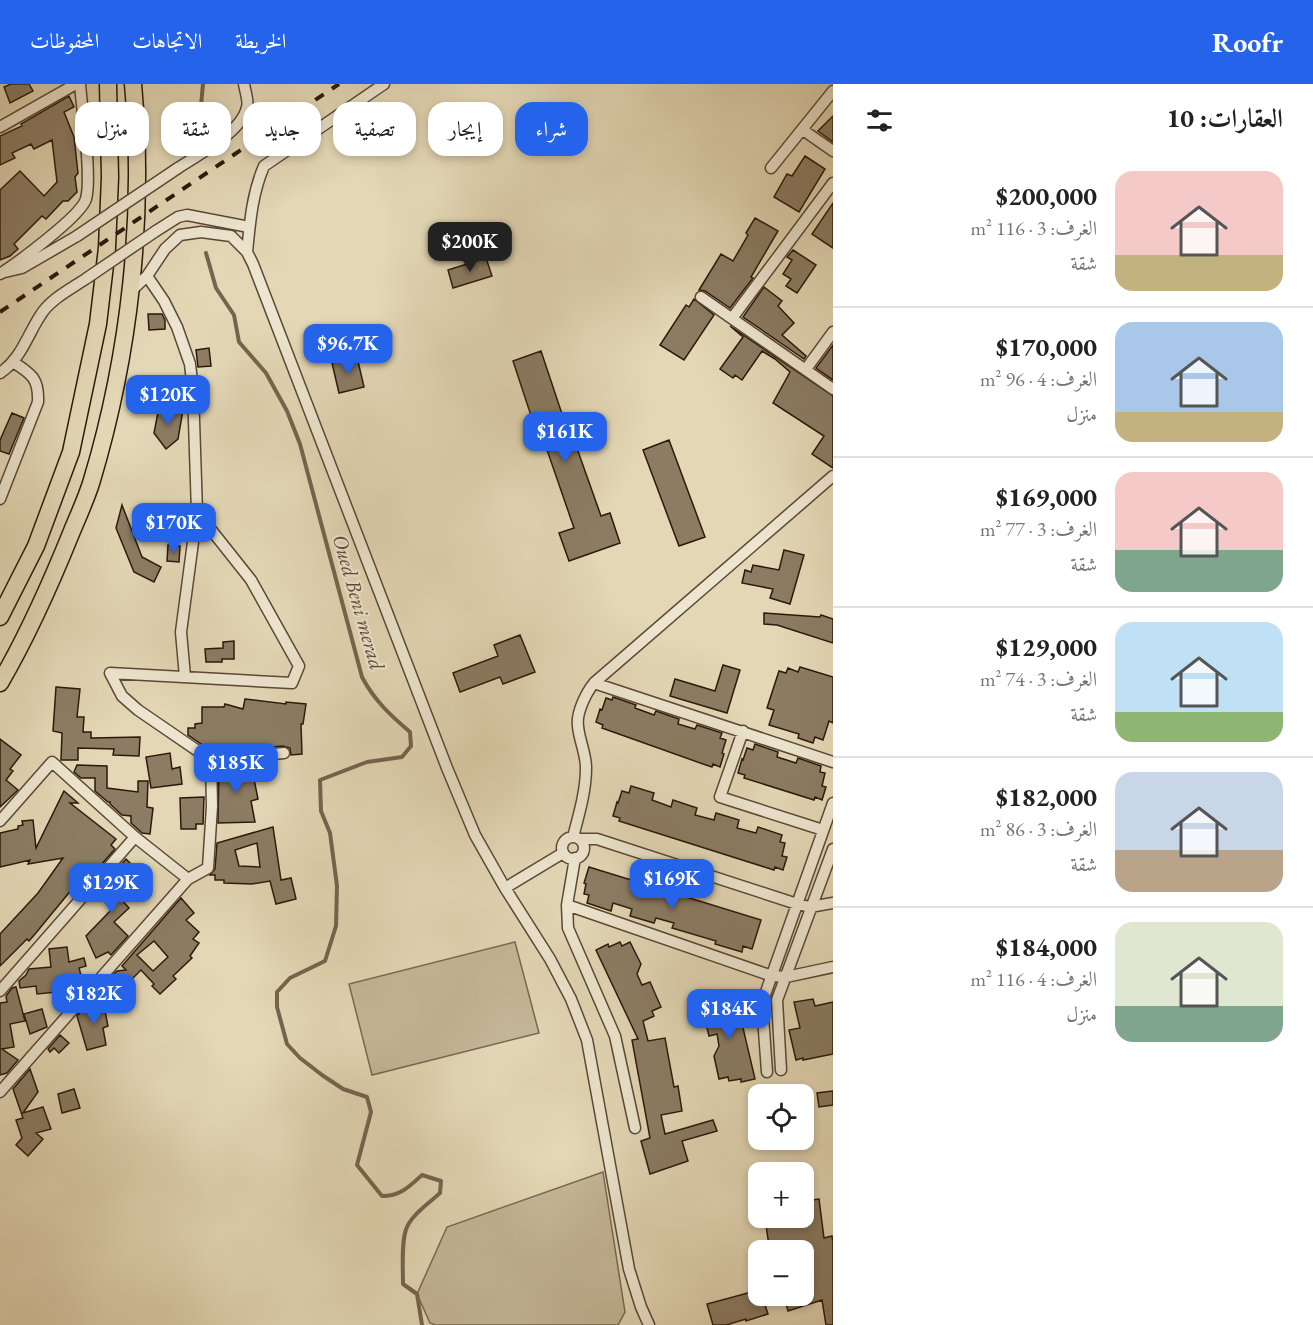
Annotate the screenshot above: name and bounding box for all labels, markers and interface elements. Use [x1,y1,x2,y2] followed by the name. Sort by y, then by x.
[1212,24,1283,60] text: Roofr
[30,27,99,54] text: المحفوظات
[132,27,202,54] text: الاتجاهات
[235,27,286,54] text: الخريطة
[1166,101,1283,135] text: العقارات: 10
[75,102,149,156] chip: منزل
[161,102,231,156] chip: شقة
[243,102,321,156] chip: جديد
[333,102,416,156] chip: تصفية
[428,102,503,156] chip: إيجار
[515,102,588,156] chip: شراء
[863,104,896,137] icon: filters
[996,179,1097,213] text: $200,000
[1163,195,1235,267] icon: home
[970,215,1097,241] text: الغرف: 3 · 116 m²
[428,222,512,273] pin: $200K
[442,228,498,254] text: $200K
[1071,250,1097,276] text: شقة
[299,324,397,375] pin: $96.7K
[317,330,379,356] text: $96.7K
[996,330,1097,364] text: $170,000
[1163,346,1235,418] icon: home
[980,366,1097,392] text: الغرف: 4 · 96 m²
[126,375,210,426] pin: $120K
[140,381,196,407] text: $120K
[1066,401,1097,427] text: منزل
[523,412,607,463] pin: $161K
[537,418,593,444] text: $161K
[996,480,1097,514] text: $169,000
[1163,496,1235,568] icon: home
[132,503,216,554] pin: $170K
[146,509,202,535] text: $170K
[980,516,1097,542] text: الغرف: 3 · 77 m²
[327,531,391,673] water label: Oued Beni merad
[1071,551,1097,577] text: شقة
[996,630,1097,664] text: $129,000
[1163,646,1235,718] icon: home
[980,666,1097,692] text: الغرف: 3 · 74 m²
[1071,701,1097,727] text: شقة
[194,743,278,794] pin: $185K
[208,749,264,775] text: $185K
[996,780,1097,814] text: $182,000
[1163,796,1235,868] icon: home
[980,816,1097,842] text: الغرف: 3 · 86 m²
[1071,851,1097,877] text: شقة
[630,859,714,910] pin: $169K
[69,863,153,914] pin: $129K
[644,865,700,891] text: $169K
[83,869,139,895] text: $129K
[996,930,1097,964] text: $184,000
[1163,946,1235,1018] icon: home
[970,966,1097,992] text: الغرف: 4 · 116 m²
[52,974,136,1025] pin: $182K
[66,980,122,1006] text: $182K
[687,989,771,1040] pin: $184K
[701,995,757,1021] text: $184K
[1066,1001,1097,1027] text: منزل
[748,1084,814,1306] map controls
[748,1084,814,1150] button: locate
[748,1162,814,1228] button: +
[748,1240,814,1306] button: −

